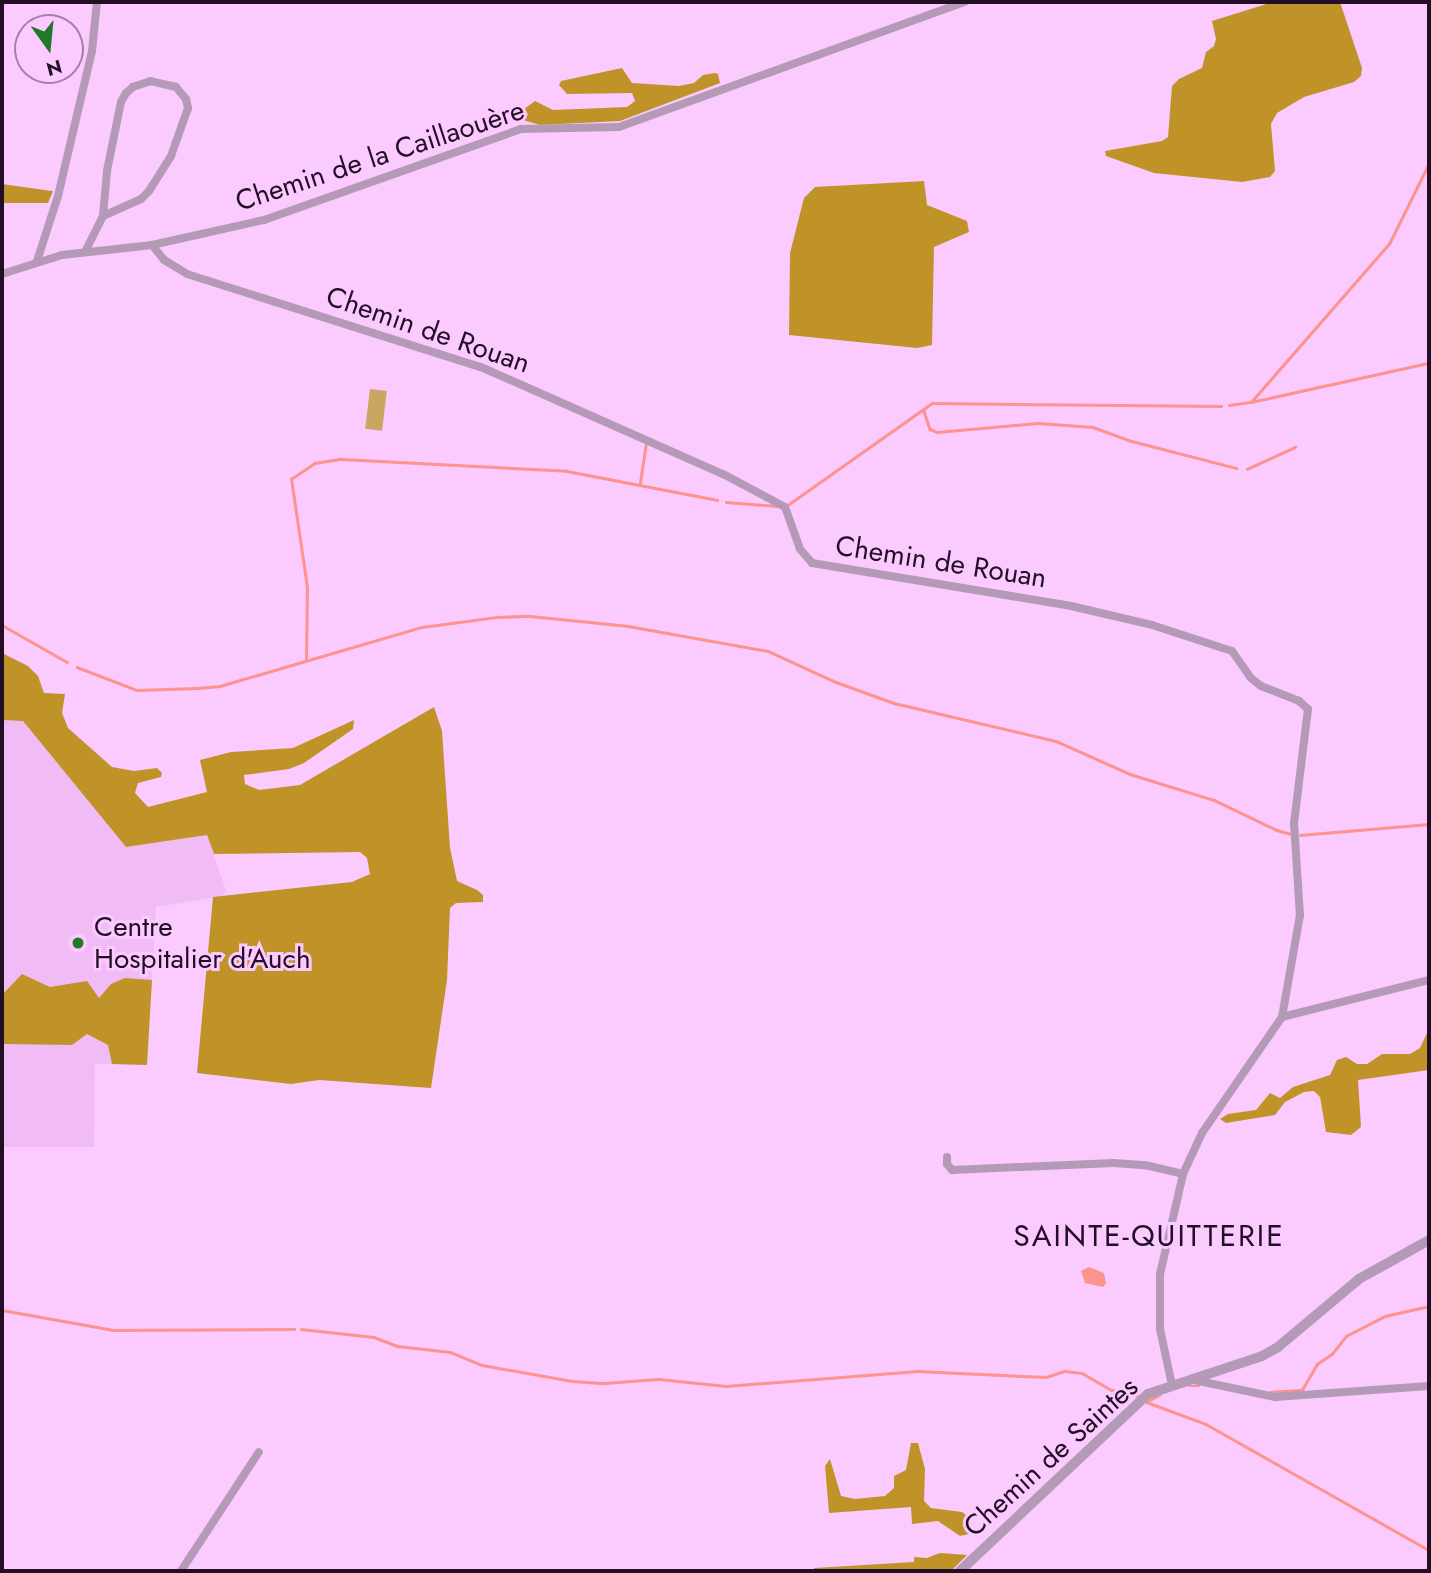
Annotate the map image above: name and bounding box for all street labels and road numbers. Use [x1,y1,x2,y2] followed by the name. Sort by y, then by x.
[231,93,529,219] street label: Chemin de la Caillaouère
[322,279,534,381] street label: Chemin de Rouan
[833,529,1049,595] street label: Chemin de Rouan
[957,1370,1145,1544] street label: Chemin de Saintes

